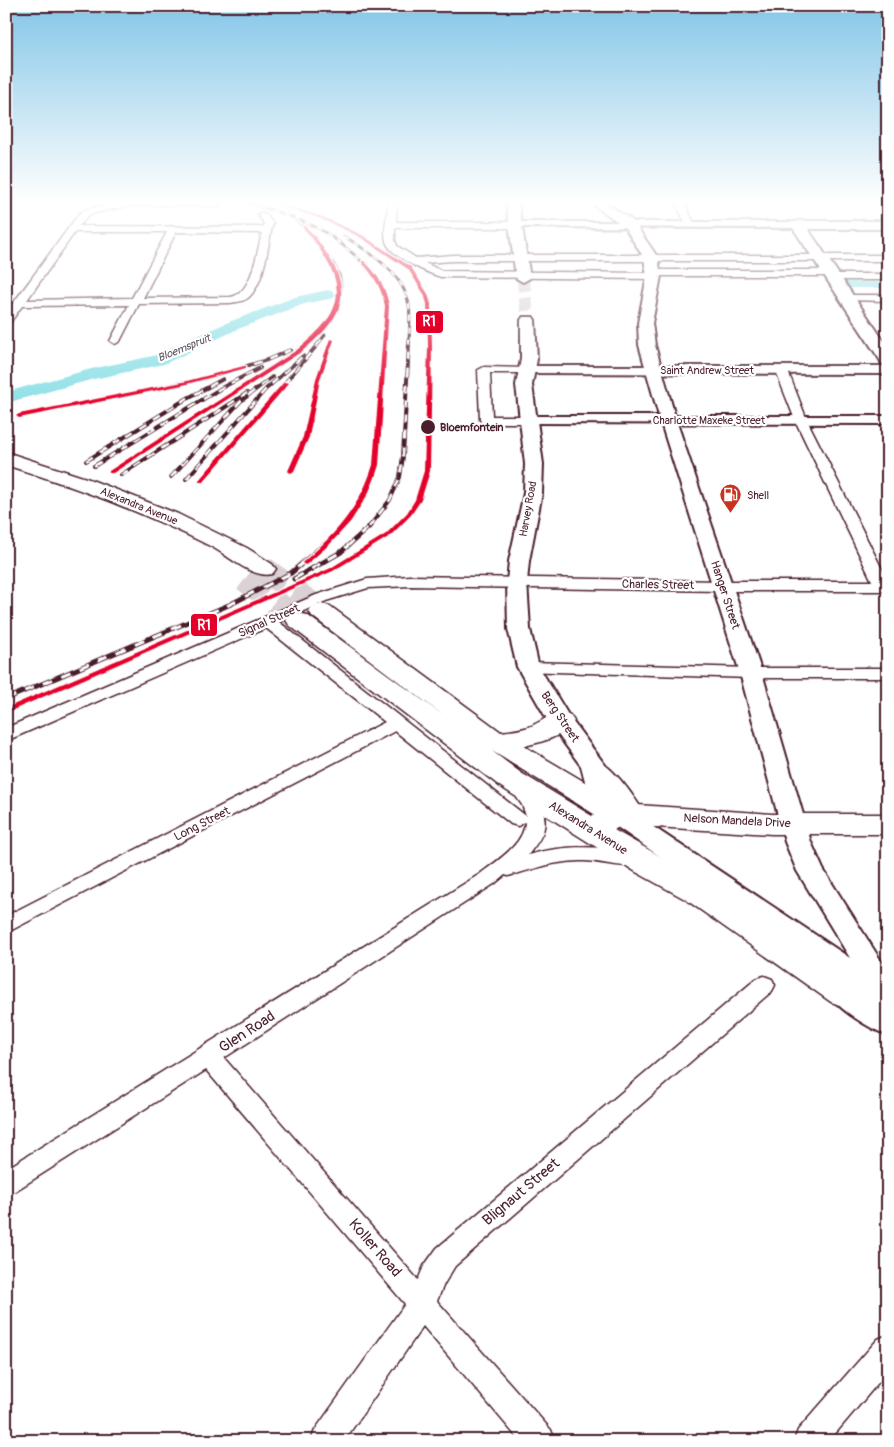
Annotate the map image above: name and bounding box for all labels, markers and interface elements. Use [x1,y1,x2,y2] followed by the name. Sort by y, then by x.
[415,310,444,334] line badge: R1
[422,313,436,330] text: R1
[156,331,214,364] water label: Bloemspruit
[660,364,754,377] street label: Saint Andrew Street
[653,414,766,427] street label: Charlotte Maxeke Street
[419,418,437,436] marker: Bloemfontein
[440,421,503,434] place label: Bloemfontein
[517,480,539,538] street label: Harvey Road
[719,483,743,514] fuel station icon: Shell
[98,485,180,528] street label: Alexandra Avenue
[747,489,769,502] place label: Shell
[707,559,743,631] street label: Hanger Street
[622,577,694,593] street label: Charles Street
[236,601,302,641] street label: Signal Street
[190,613,218,637] line badge: R1
[197,617,211,634] text: R1
[538,689,583,745] street label: Berg Street
[546,798,630,858] street label: Alexandra Avenue
[171,803,233,845] street label: Long Street
[683,811,791,831] street label: Nelson Mandela Drive
[215,1007,279,1057] street label: Glen Road
[479,1154,564,1230] street label: Blignaut Street
[344,1215,406,1281] street label: Koller Road

